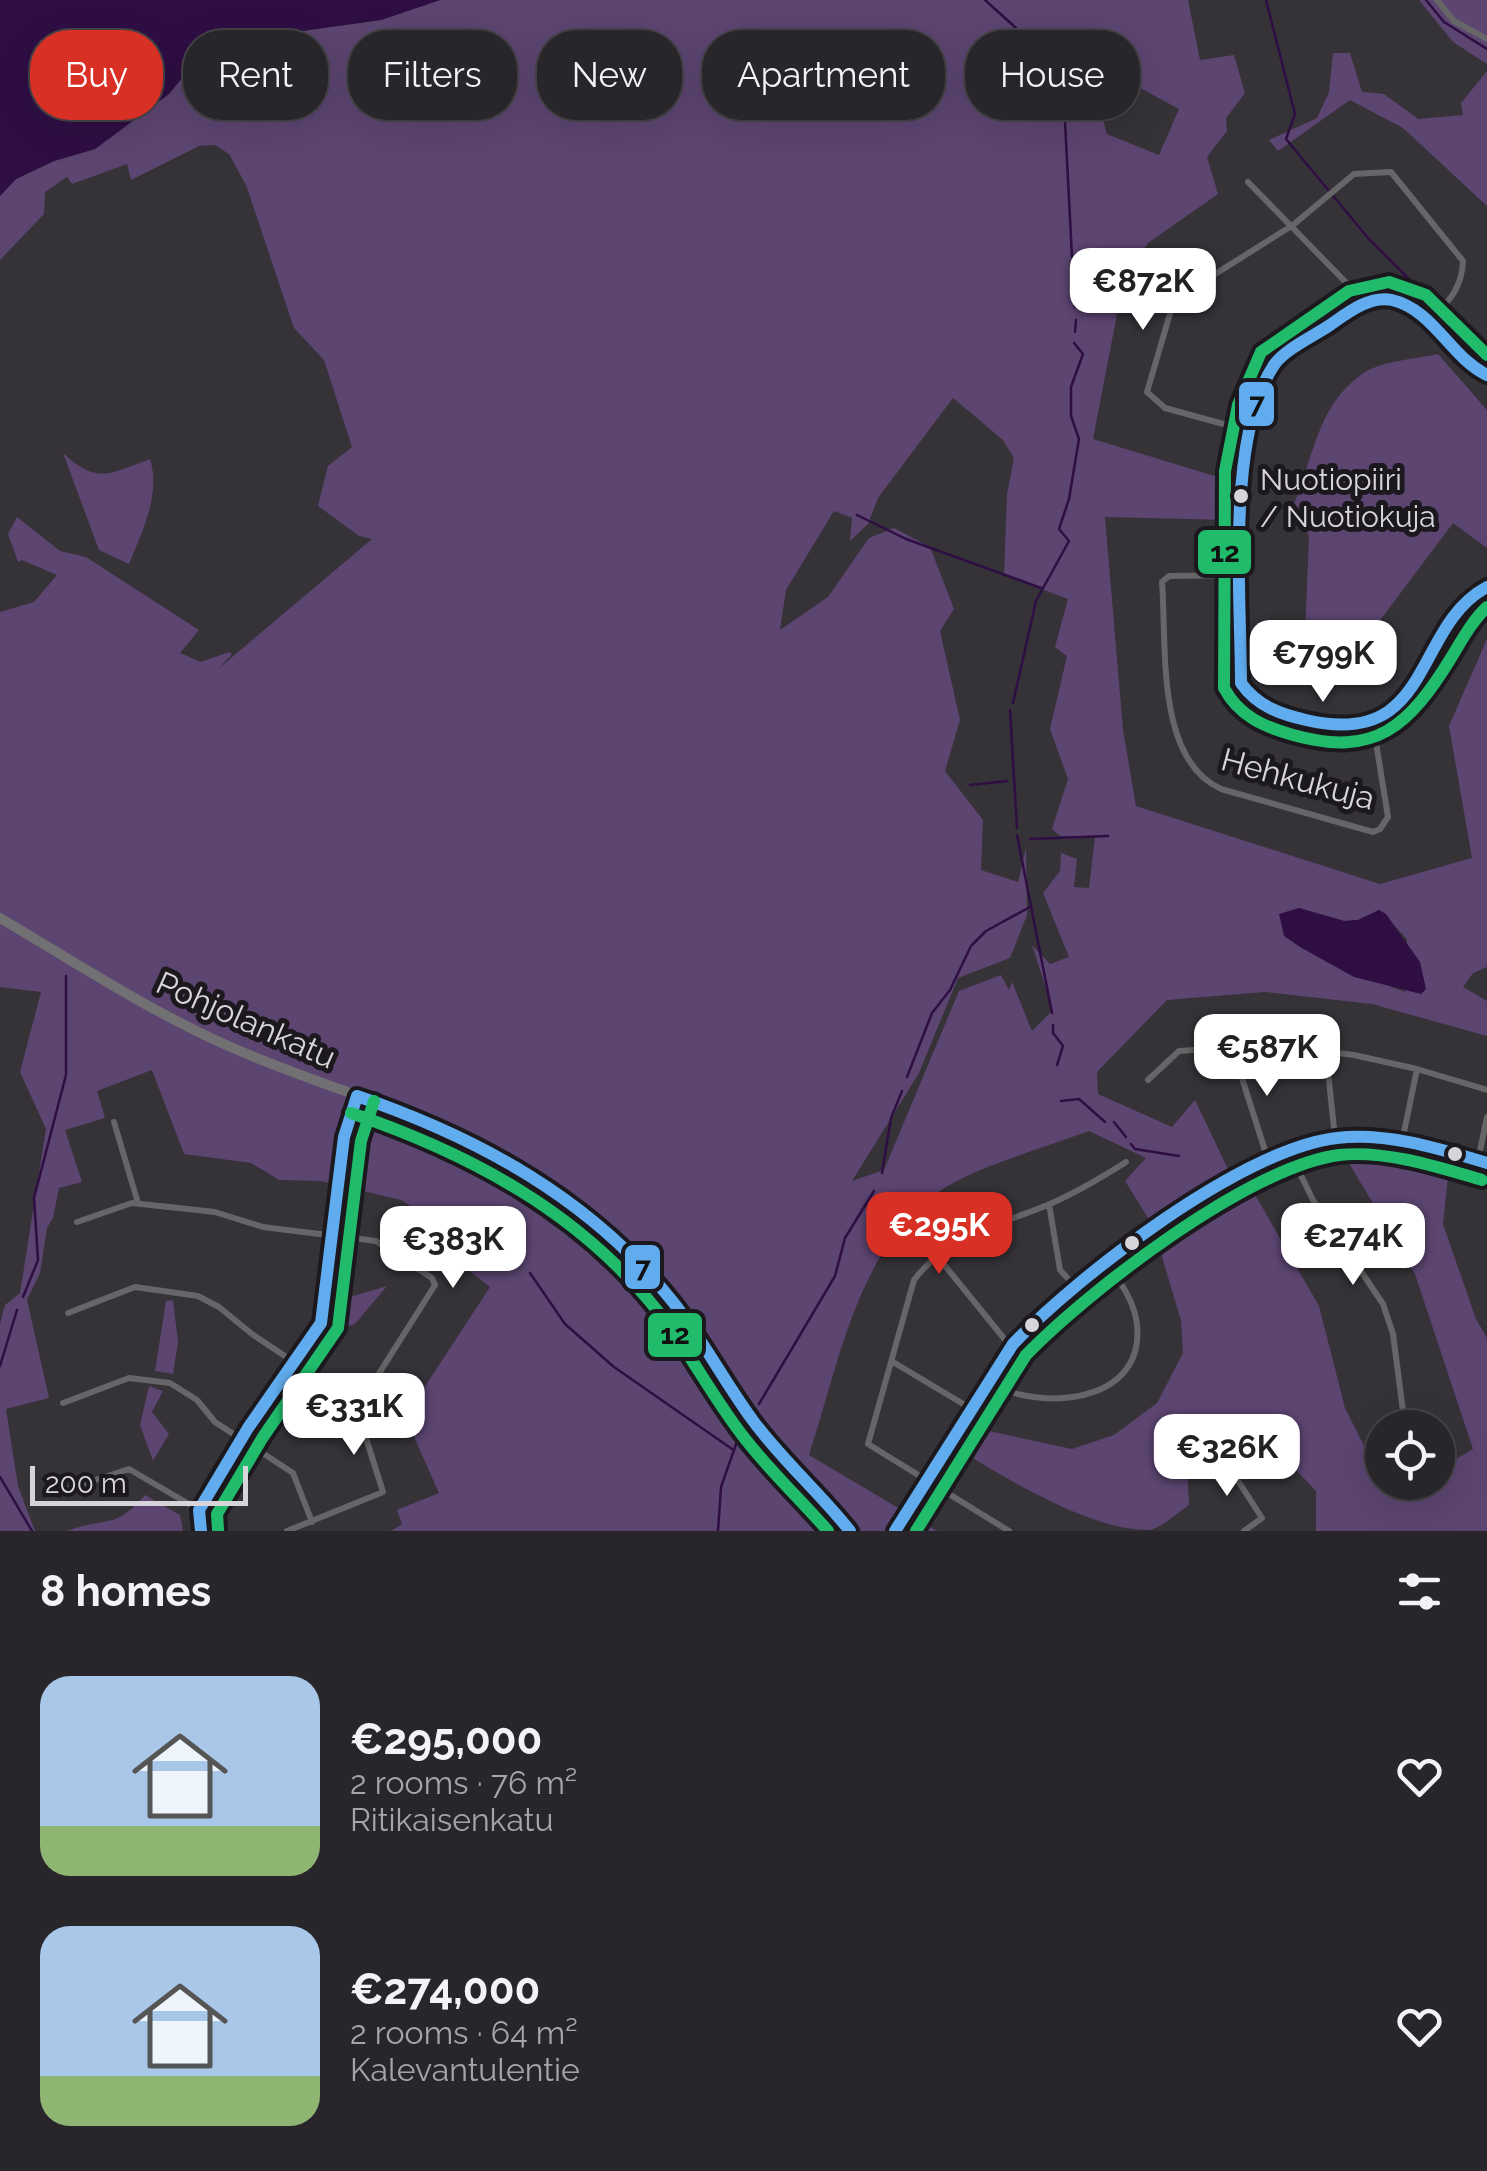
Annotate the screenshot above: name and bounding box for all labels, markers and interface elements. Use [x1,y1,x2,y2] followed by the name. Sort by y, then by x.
[30,30,163,120] chip: Buy
[183,30,328,120] chip: Rent
[348,30,517,120] chip: Filters
[537,30,682,120] chip: New
[702,30,945,120] chip: Apartment
[965,30,1140,120] chip: House
[1073,248,1213,333] pin: €872K
[1092,262,1194,299] text: €872K
[1237,380,1276,428] line badge: 7
[1249,387,1265,420] text: 7
[1260,462,1436,534] place label: Nuotiopiiri / Nuotiokuja
[1231,486,1251,506] marker: Nuotiopiiri / Nuotiokuja
[1196,528,1253,576] line badge: 12
[1210,536,1240,569] text: 12
[1253,620,1393,705] pin: €799K
[1272,634,1374,671] text: €799K
[1217,740,1379,817] street label: Hehkukuja
[151,964,342,1076] street label: Pohjolankatu
[1197,1014,1337,1099] pin: €587K
[1216,1028,1318,1065] text: €587K
[1445,1144,1465,1164] unlabelled marker
[869,1192,1009,1277] pin: €295K
[1283,1203,1423,1288] pin: €274K
[383,1206,523,1291] pin: €383K
[888,1206,990,1243] text: €295K
[1303,1217,1403,1254] text: €274K
[402,1220,504,1257] text: €383K
[1122,1233,1142,1253] unlabelled marker
[623,1243,662,1291] line badge: 7
[635,1251,651,1284] text: 7
[646,1311,704,1359] line badge: 12
[1022,1315,1042,1335] unlabelled marker
[660,1318,690,1351] text: 12
[284,1373,424,1458] pin: €331K
[305,1387,403,1424] text: €331K
[1365,1410,1455,1500] map controls
[1365,1410,1455,1500] button: locate
[1157,1414,1297,1499] pin: €326K
[1176,1428,1278,1465] text: €326K
[30,1461,248,1506] scale bar
[45,1467,127,1500] text: 200 m
[1392,1564,1447,1619] icon: filters
[40,1567,211,1616] text: 8 homes
[350,1715,542,1764] text: €295,000
[120,1716,240,1836] icon: home
[1392,1749,1447,1804] icon: heart
[350,1764,577,1801] text: 2 rooms · 76 m²
[350,1801,554,1838] text: Ritikaisenkatu
[350,1965,540,2014] text: €274,000
[120,1966,240,2086] icon: home
[1392,1999,1447,2054] icon: heart
[350,2014,578,2051] text: 2 rooms · 64 m²
[350,2051,580,2088] text: Kalevantulentie

